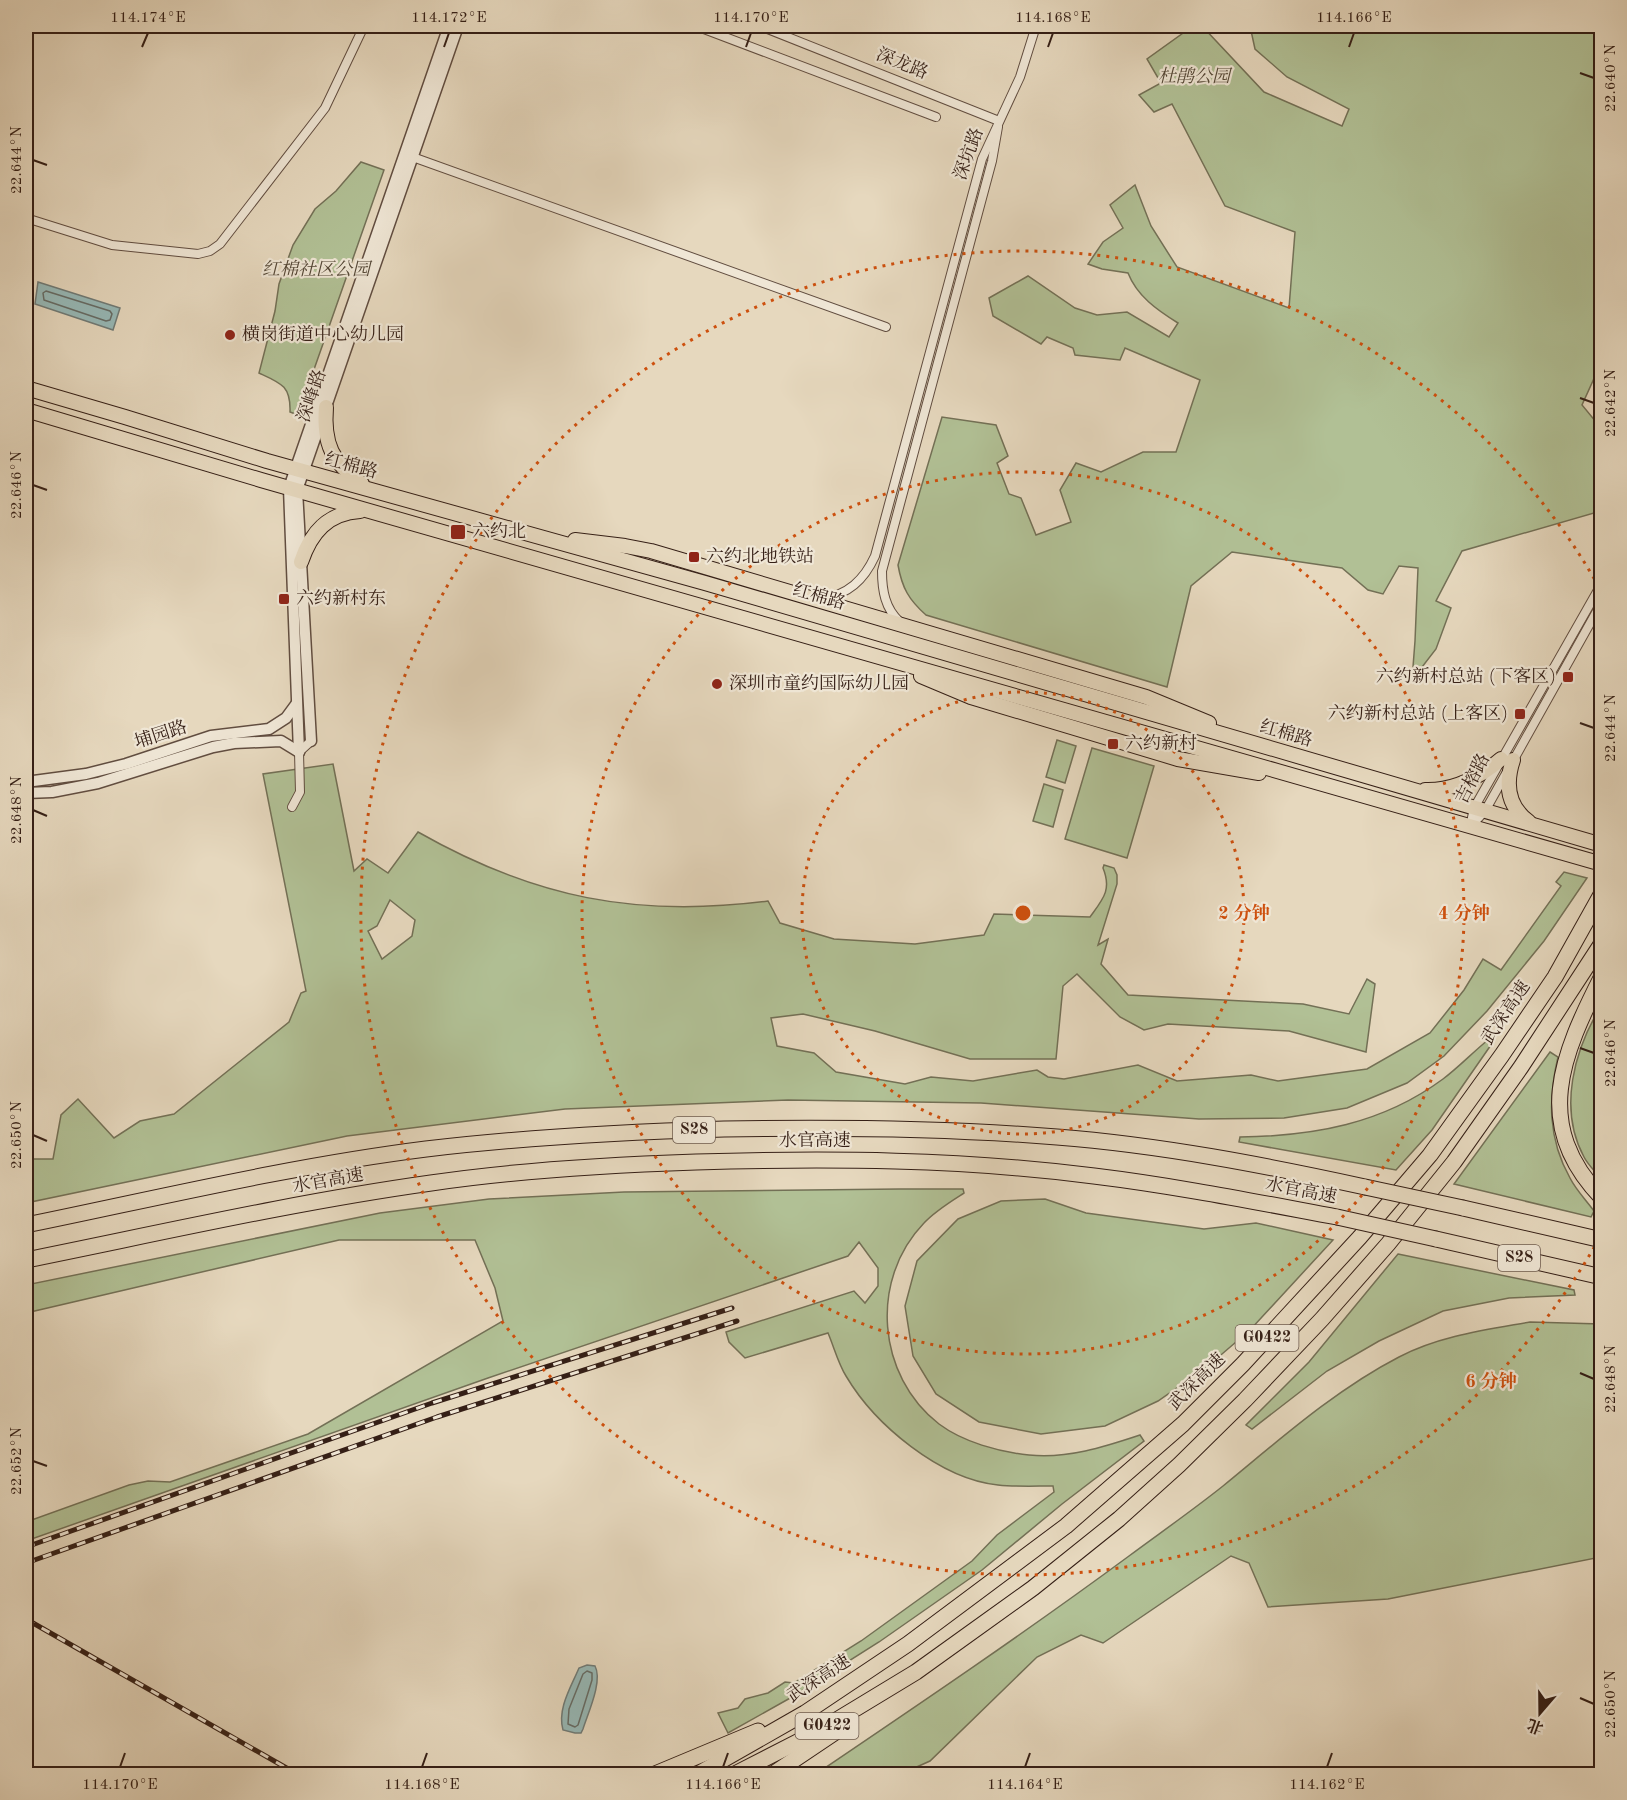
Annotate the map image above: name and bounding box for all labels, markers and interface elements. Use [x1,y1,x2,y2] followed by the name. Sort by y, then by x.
[110,11,186,26] text: 114.174°E
[411,11,487,26] text: 114.172°E
[713,11,789,26] text: 114.170°E
[1015,11,1091,26] text: 114.168°E
[1316,11,1392,26] text: 114.166°E
[874,44,931,82] street label: 深龙路
[1604,44,1619,112] text: 22.640°N
[1158,66,1233,86] park label: 杜鹃公园
[949,125,987,182] street label: 深坑路
[10,126,25,194] text: 22.644°N
[262,259,373,279] park label: 红棉社区公园
[242,324,404,344] place label: 横岗街道中心幼儿园
[223,328,237,342] marker: 横岗街道中心幼儿园
[293,367,329,424] street label: 深峰路
[1604,369,1619,437] text: 22.642°N
[323,448,380,482] street label: 红棉路
[10,451,25,519] text: 22.646°N
[472,521,526,541] place label: 六约北
[449,523,467,541] marker: 六约北
[706,546,814,566] place label: 六约北地铁站
[687,550,701,564] marker: 六约北地铁站
[791,579,848,613] street label: 红棉路
[296,588,386,608] place label: 六约新村东
[277,592,291,606] marker: 六约新村东
[1376,666,1556,686] place label: 六约新村总站 (下客区)
[1561,670,1575,684] marker: 六约新村总站 (下客区)
[729,673,909,693] place label: 深圳市童约国际幼儿园
[710,677,724,691] marker: 深圳市童约国际幼儿园
[1604,694,1619,762] text: 22.644°N
[1328,703,1508,723] place label: 六约新村总站 (上客区)
[1513,707,1527,721] marker: 六约新村总站 (上客区)
[132,716,189,752] street label: 埔园路
[1258,716,1315,750] street label: 红棉路
[1125,733,1197,753] place label: 六约新村
[1106,737,1120,751] marker: 六约新村
[1451,750,1493,807] street label: 吉榕路
[10,776,25,844] text: 22.648°N
[1013,903,1033,923] centre of rings
[1218,903,1270,923] text: 2 分钟
[1438,903,1490,923] text: 4 分钟
[1477,977,1534,1048] street label: 武深高速
[1604,1019,1619,1087] text: 22.646°N
[10,1101,25,1169] text: 22.650°N
[673,1117,715,1143] road number: S28
[779,1130,851,1150] street label: 水官高速
[291,1164,365,1196] street label: 水官高速
[1264,1173,1338,1207] street label: 水官高速
[1498,1245,1540,1271] road number: S28
[1236,1325,1298,1351] road number: G0422
[1604,1345,1619,1413] text: 22.648°N
[1164,1349,1229,1414] street label: 武深高速
[1465,1371,1517,1391] text: 6 分钟
[10,1427,25,1495] text: 22.652°N
[783,1650,854,1706] street label: 武深高速
[1604,1670,1619,1738] text: 22.650°N
[1510,1683,1570,1743] north arrow
[796,1713,858,1739] road number: G0422
[1525,1715,1546,1737] text: 北
[82,1778,158,1793] text: 114.170°E
[384,1778,460,1793] text: 114.168°E
[685,1778,761,1793] text: 114.166°E
[987,1778,1063,1793] text: 114.164°E
[1289,1778,1365,1793] text: 114.162°E

